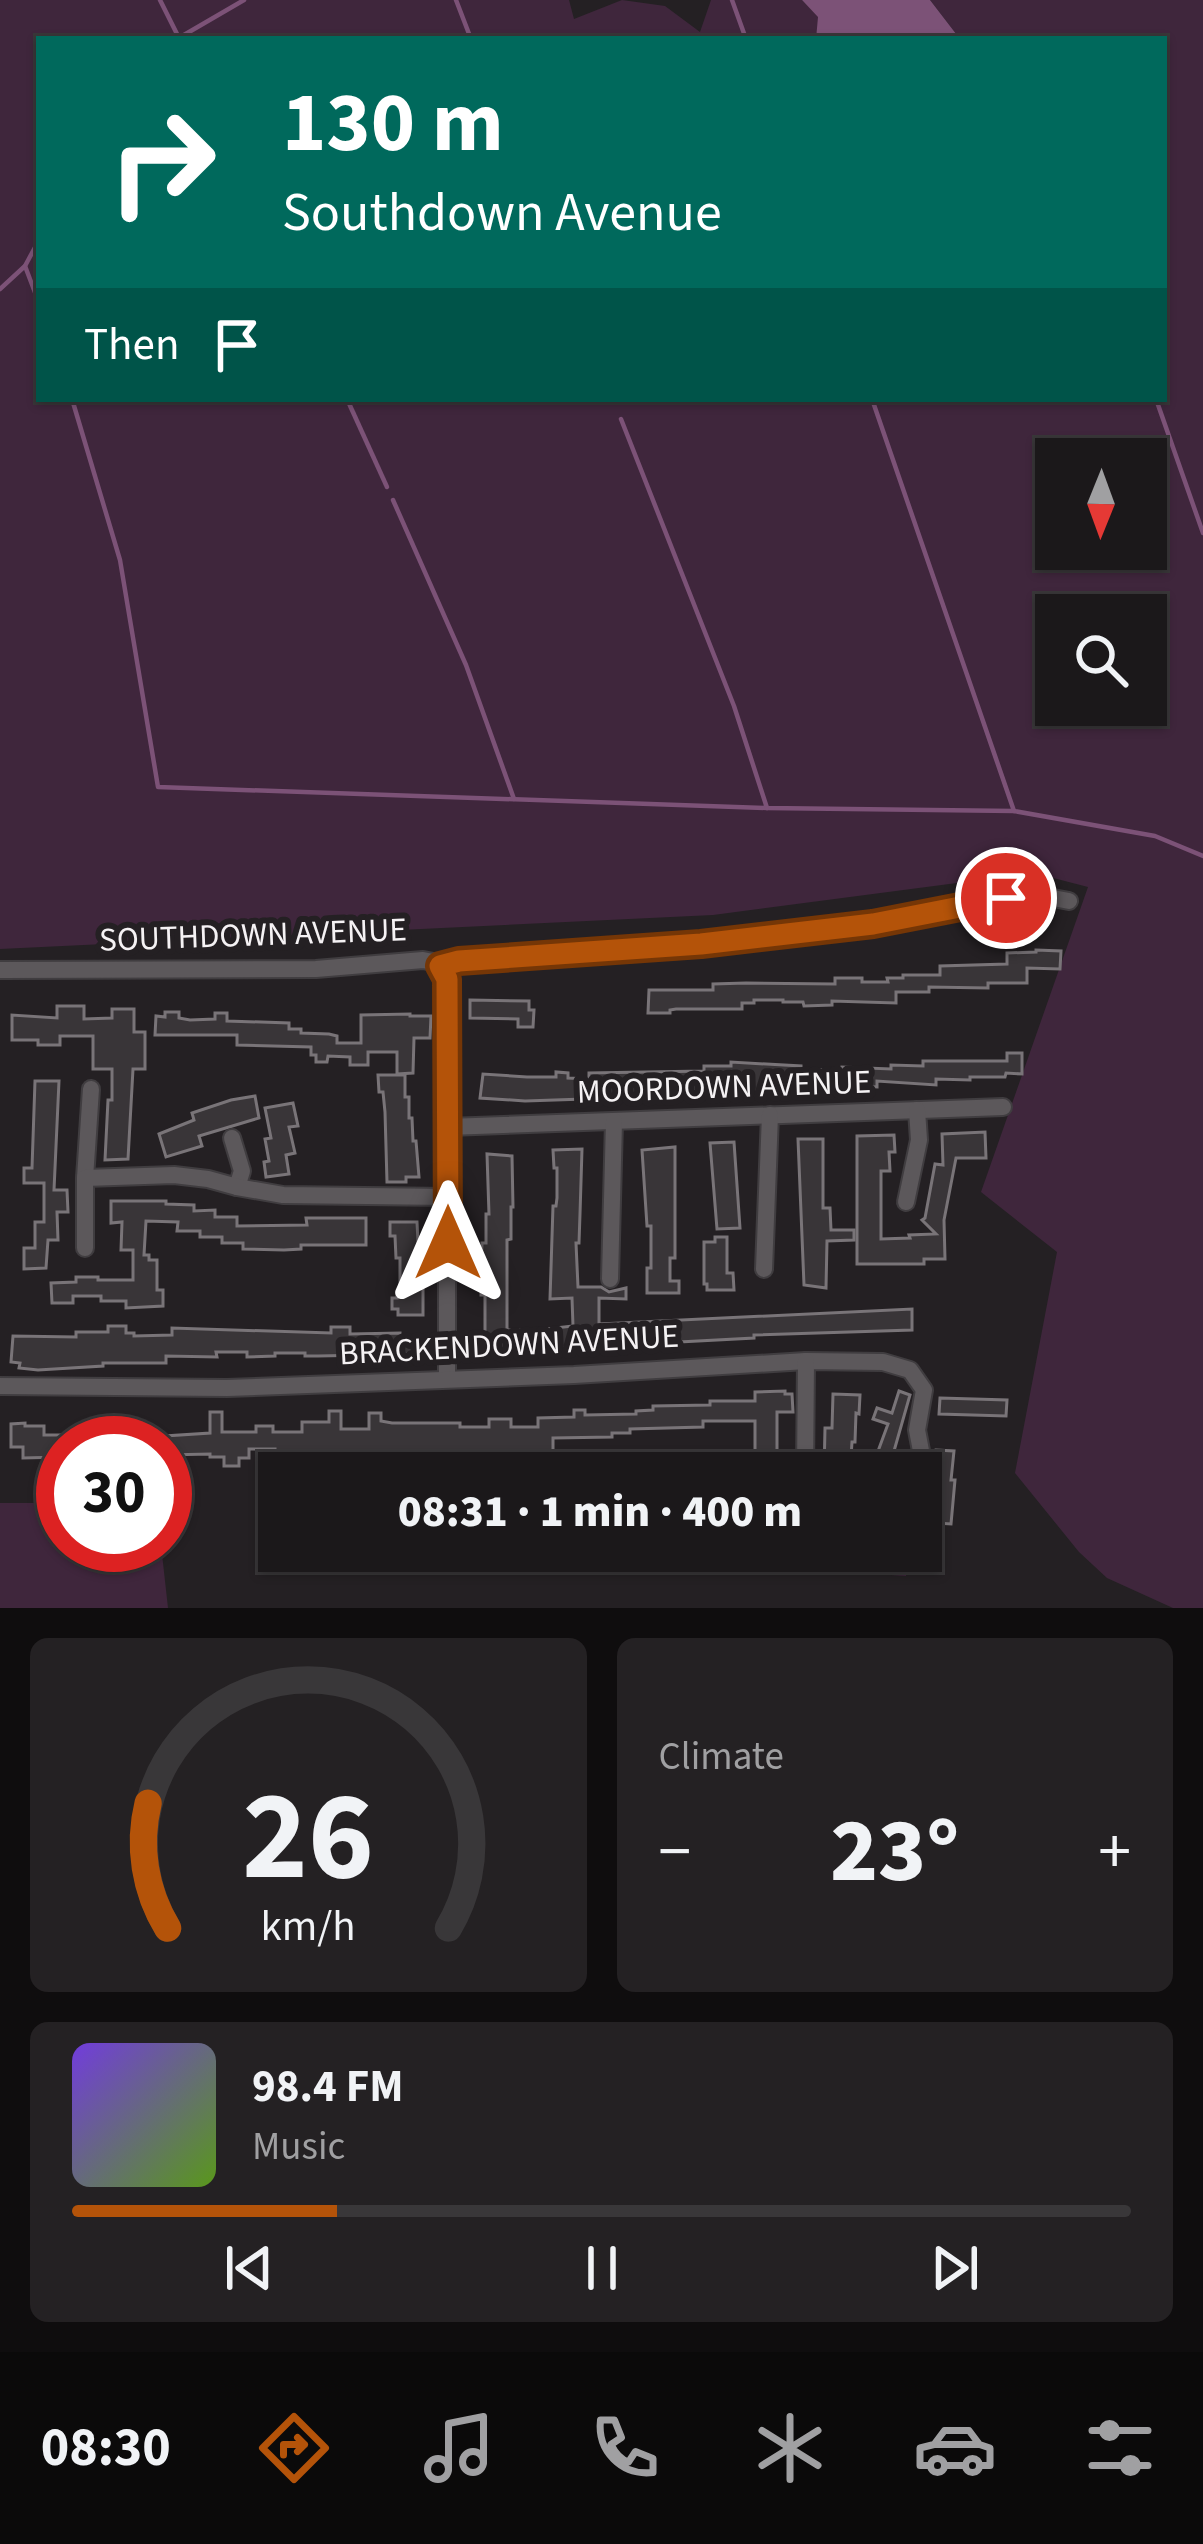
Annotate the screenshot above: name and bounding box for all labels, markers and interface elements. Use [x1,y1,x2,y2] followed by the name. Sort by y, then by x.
[282,64,504,184] text: 130 m
[84,84,240,240] icon: right
[282,175,722,252] text: Southdown Avenue
[204,312,270,378] icon: arrive
[84,313,180,377] text: Then
[1035,438,1167,570] north arrow
[1035,438,1167,726] map controls
[1035,594,1167,726] button: search
[955,847,1057,949] pin
[973,865,1039,931] icon: arrive
[98,906,408,964] street label: SOUTHDOWN AVENUE
[576,1058,872,1116] street label: MOORDOWN AVENUE
[385,1180,511,1306] position arrow
[338,1313,680,1377] street label: BRACKENDOWN AVENUE
[36,1416,192,1572] speed limit sign: 30
[398,1480,802,1544] text: 08:31 · 1 min · 400 m
[659,1729,784,1785] text: Climate
[242,1749,374,1927] text: 26
[830,1788,960,1916] text: 23°
[659,1805,691,1899] text: −
[1098,1805,1131,1899] text: +
[261,1896,356,1957] text: km/h
[252,2055,404,2119] text: 98.4 FM
[252,2119,345,2175] text: Music
[216,2235,282,2301] icon: previous
[569,2235,635,2301] icon: pause
[922,2235,988,2301] icon: next
[252,2406,336,2490] icon: directions
[417,2406,501,2490] icon: music
[583,2406,667,2490] icon: phone
[748,2406,832,2490] icon: climate
[913,2406,997,2490] icon: car
[1078,2406,1162,2490] icon: filters
[41,2410,171,2487] text: 08:30

